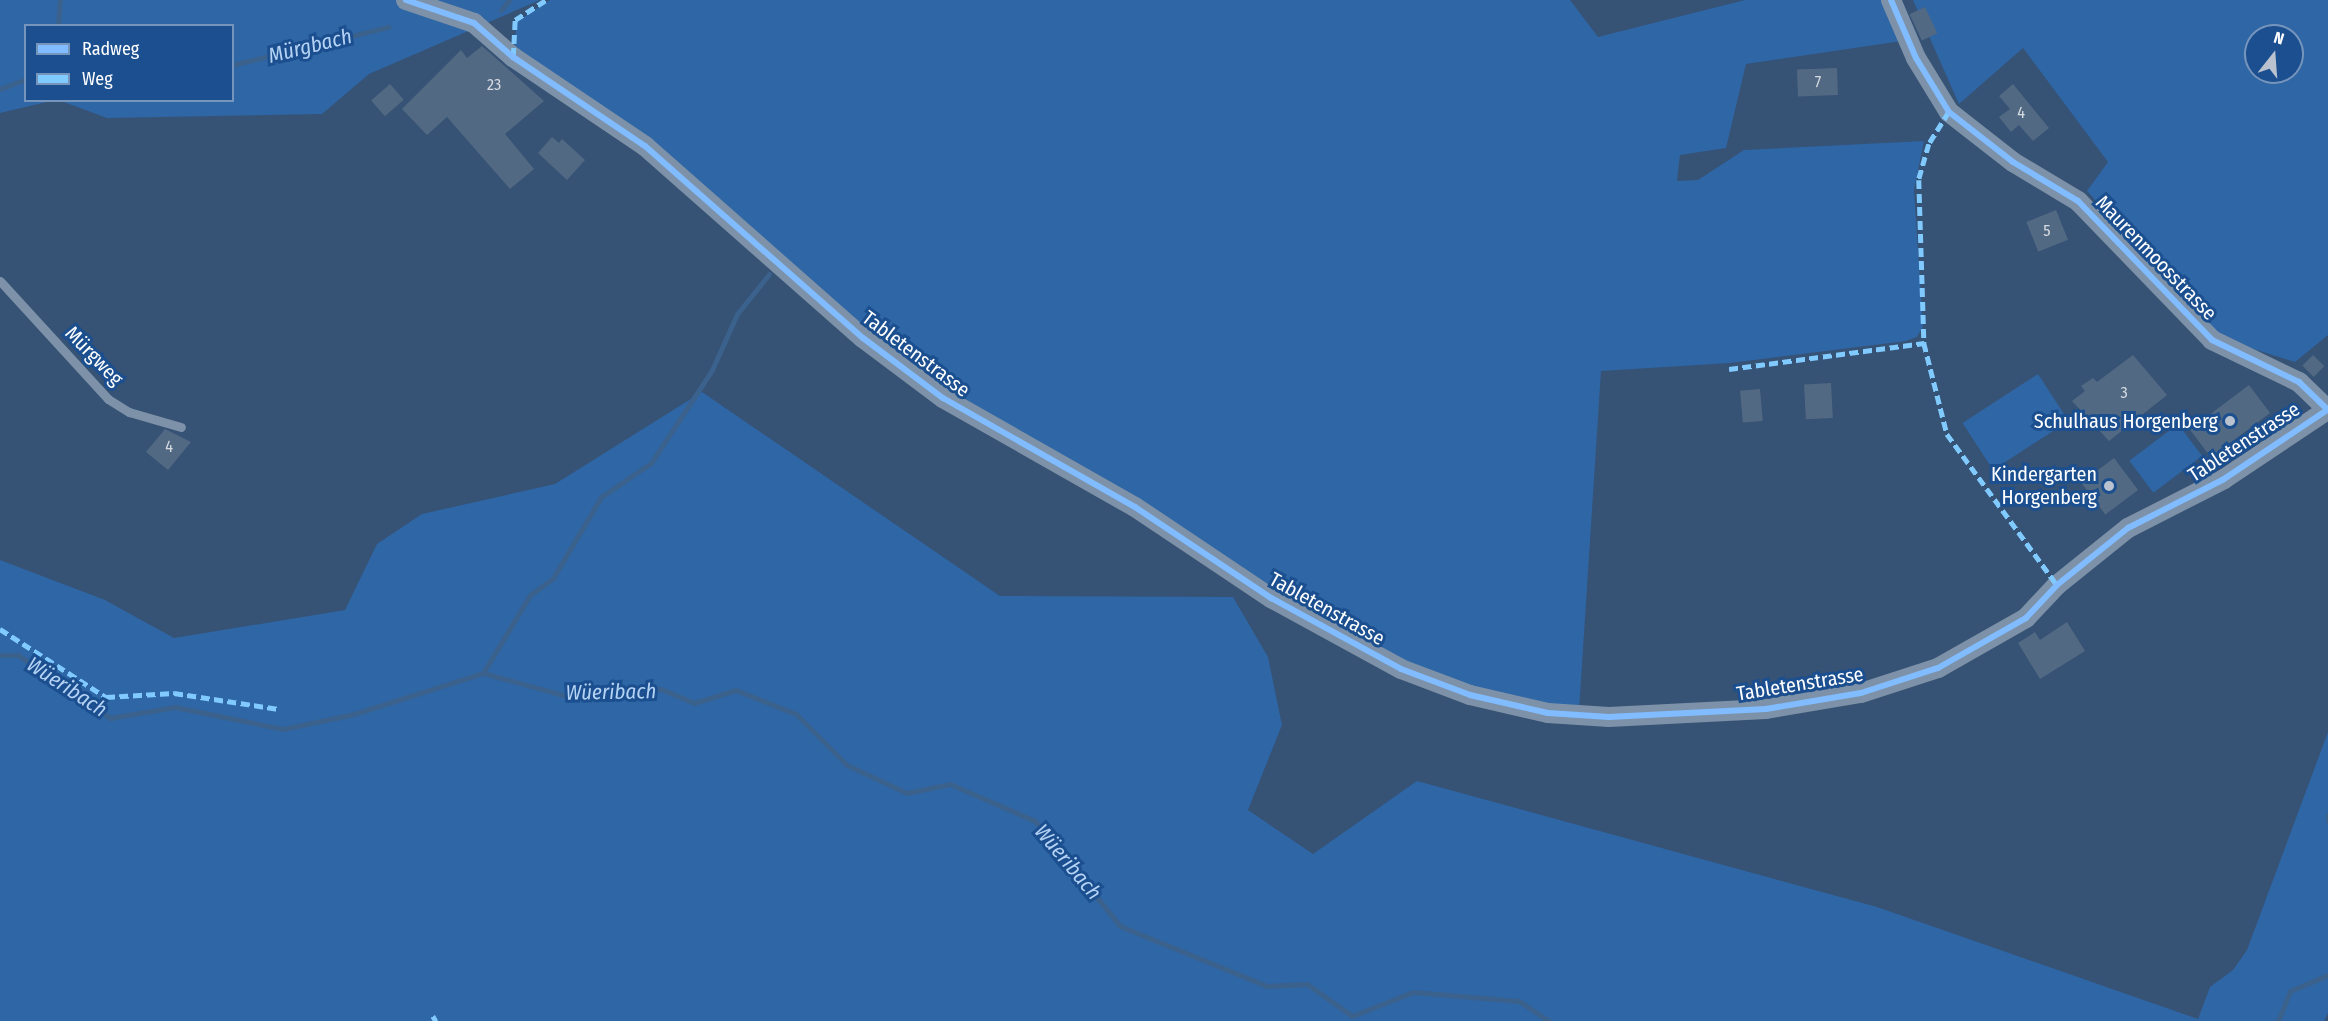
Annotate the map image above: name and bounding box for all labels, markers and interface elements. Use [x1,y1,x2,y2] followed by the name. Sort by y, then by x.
[266,23,354,69] water label: Mürgbach
[24,24,234,102] legend
[2244,24,2304,84] north arrow
[2271,28,2286,49] text: N
[82,38,139,60] text: Radweg
[82,68,113,90] text: Weg
[1815,72,1821,92] house number: 7
[487,75,501,95] house number: 23
[2017,103,2025,123] house number: 4
[2090,191,2222,325] street label: Maurenmoosstrasse
[2043,221,2051,241] house number: 5
[858,306,974,402] street label: Tabletenstrasse
[60,321,128,391] street label: Mürgweg
[2120,383,2128,403] house number: 3
[2184,397,2304,487] street label: Tabletenstrasse
[2034,409,2218,433] place label: Schulhaus Horgenberg
[2223,414,2237,428] marker: Schulhaus Horgenberg
[165,437,173,457] house number: 4
[1991,462,2097,509] place label: Kindergarten Horgenberg
[2102,479,2116,493] marker: Kindergarten Horgenberg
[1265,567,1389,651] street label: Tabletenstrasse
[22,652,112,722] water label: Wüeribach
[1735,662,1865,706] street label: Tabletenstrasse
[565,679,657,705] water label: Wüeribach
[1029,819,1107,905] water label: Wüeribach

